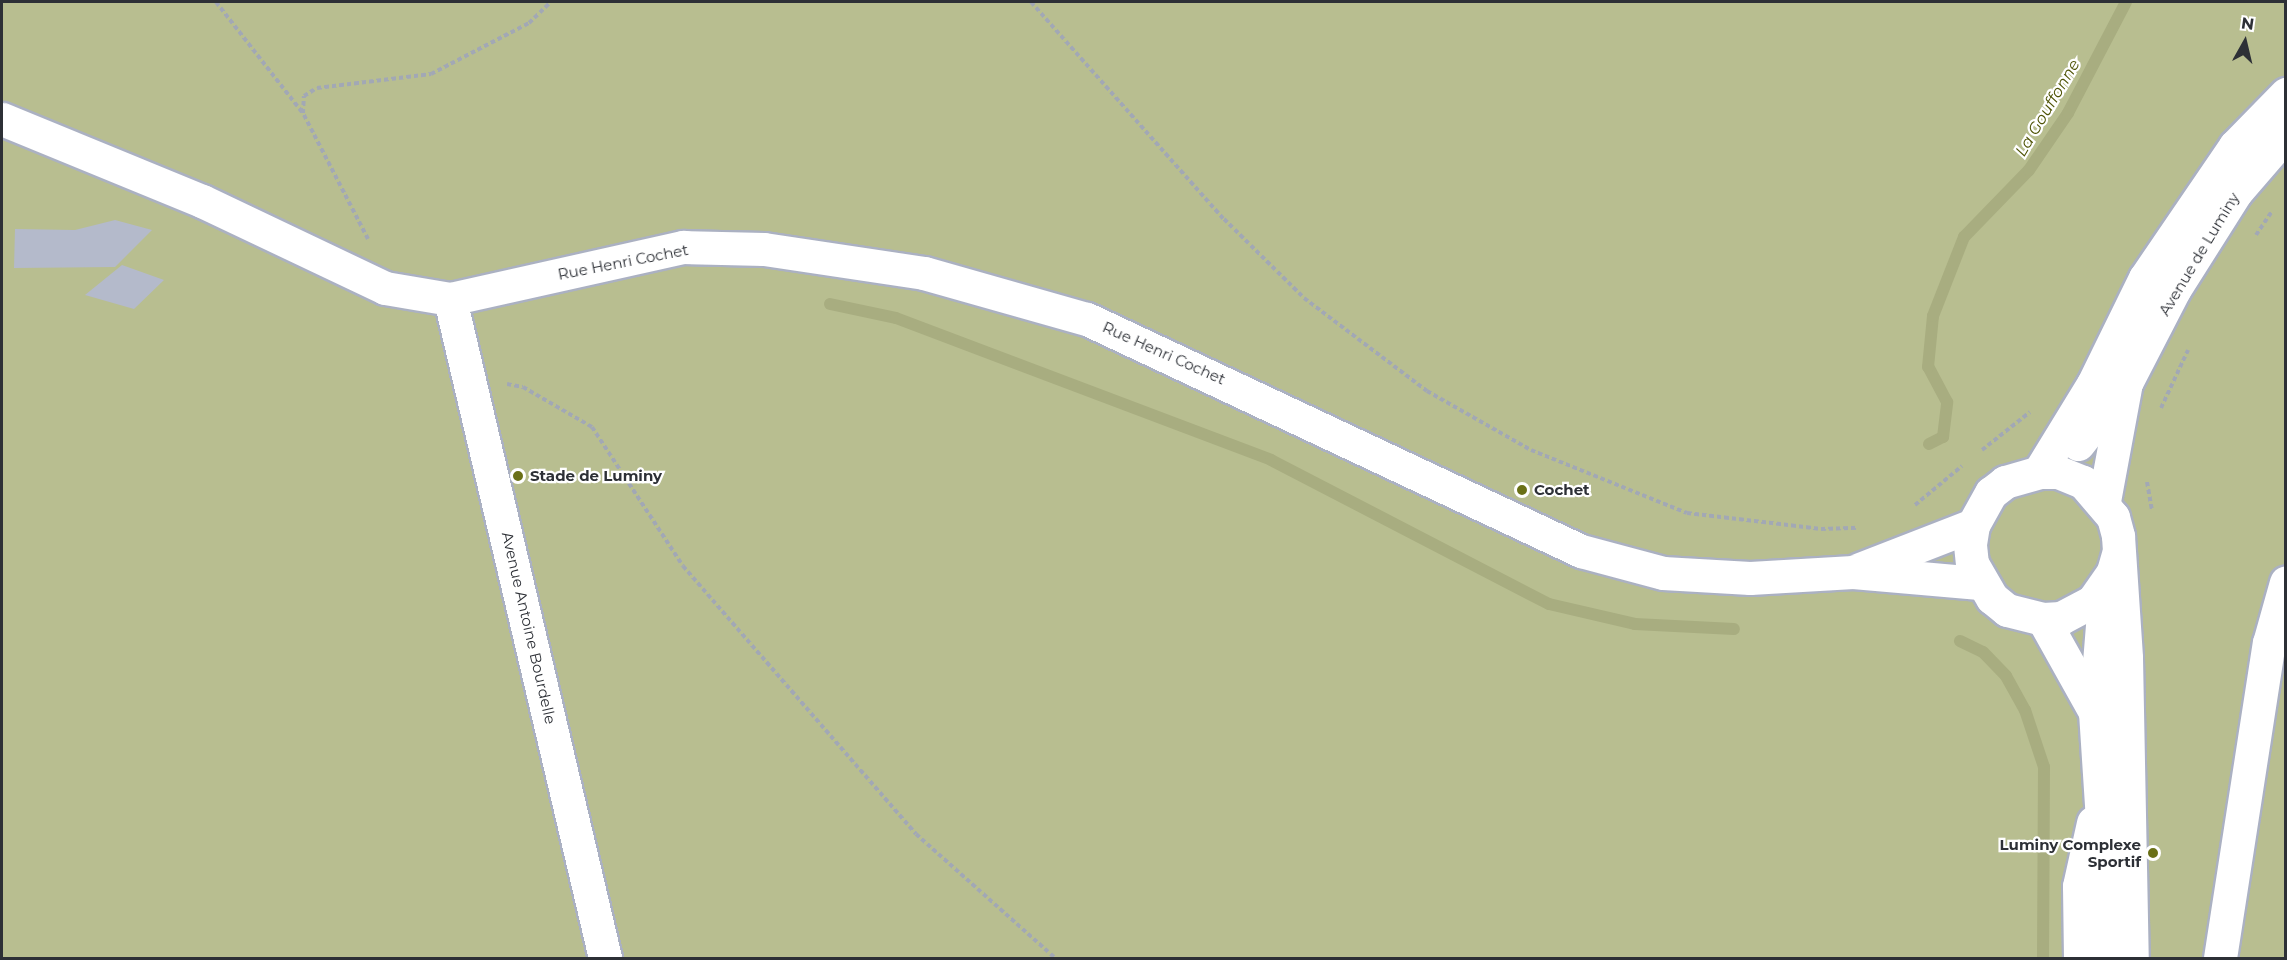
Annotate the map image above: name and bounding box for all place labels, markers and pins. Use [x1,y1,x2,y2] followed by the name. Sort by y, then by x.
[530,467,662,485] place label: Stade de Luminy
[511,469,525,483] marker: Stade de Luminy
[1534,481,1590,499] place label: Cochet
[1515,483,1529,497] marker: Cochet
[2000,835,2141,870] place label: Luminy Complexe Sportif
[2146,846,2160,860] marker: Luminy Complexe Sportif

